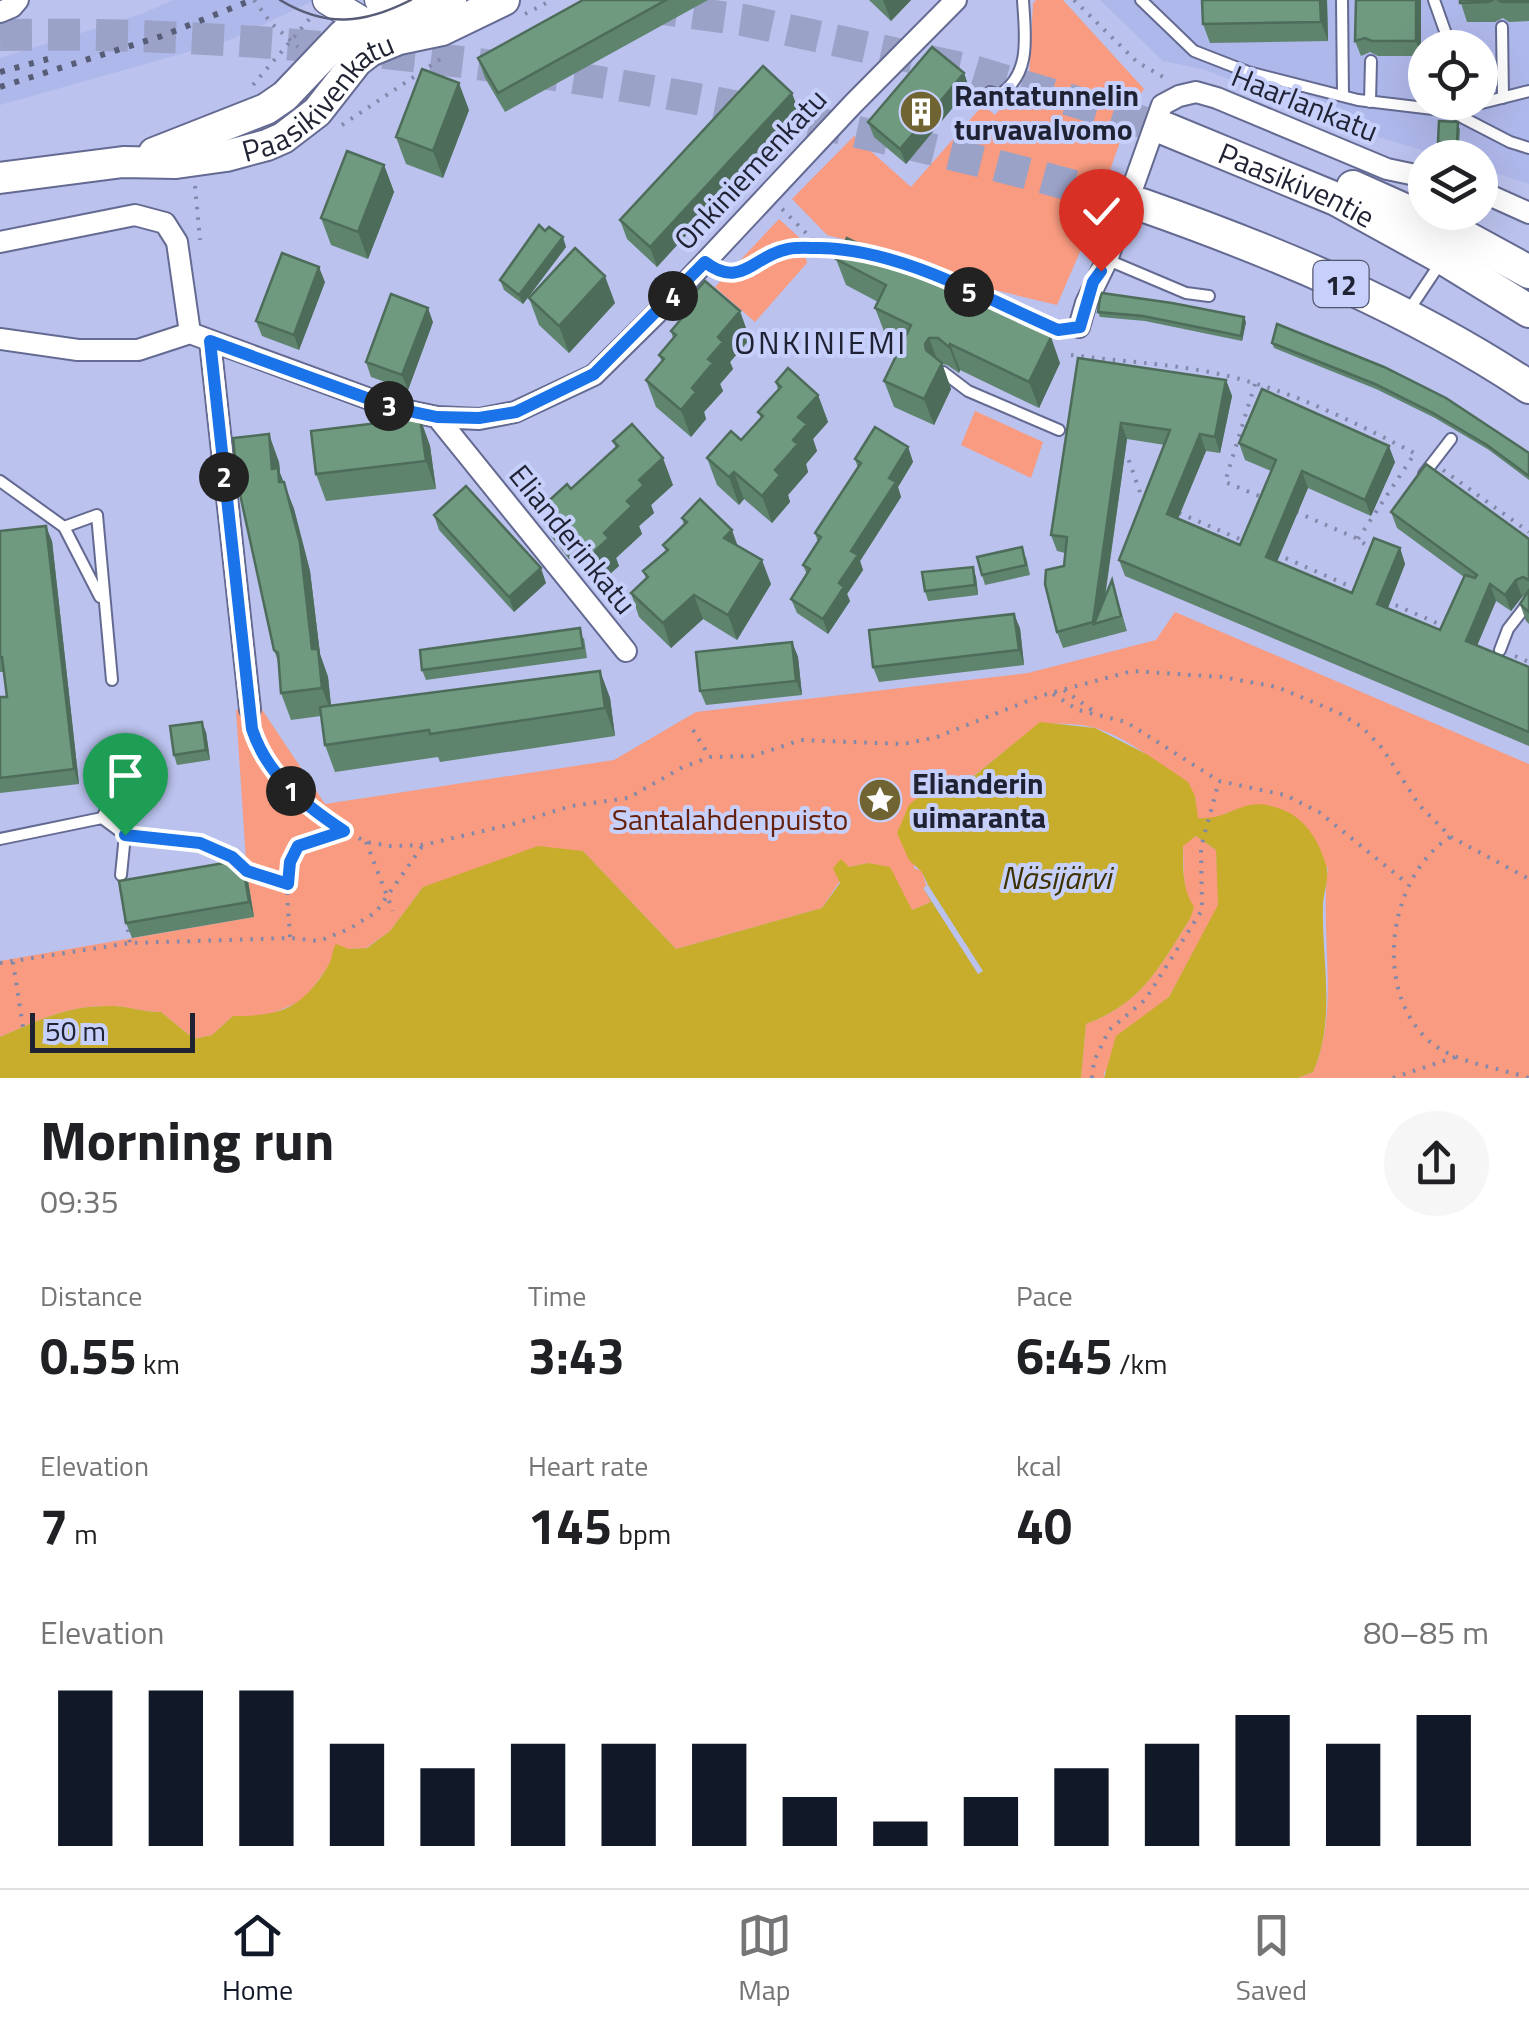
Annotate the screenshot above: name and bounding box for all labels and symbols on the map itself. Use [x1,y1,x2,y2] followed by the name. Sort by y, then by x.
[237,21,401,174] street label: Paasikivenkatu
[1225,53,1385,153] street label: Haarlankatu
[954,72,1139,152] place label: Rantatunnelin turvavalvomo
[663,78,837,260] street label: Onkiniemenkatu
[898,89,944,135] building icon: Rantatunnelin turvavalvomo
[1211,130,1383,239] street label: Paasikiventie
[1059,169,1144,272] pin
[1314,261,1368,307] road number: 12
[944,267,994,317] pin: 5
[648,271,698,321] pin: 4
[734,318,908,366] district label: ONKINIEMI
[364,381,414,431] pin: 3
[199,452,249,502] pin: 2
[498,454,648,624] street label: Elianderinkatu
[83,733,168,836] pin
[912,760,1046,840] place label: Elianderin uimaranta
[266,766,316,816] pin: 1
[857,777,903,823] place icon: Elianderin uimaranta
[612,796,848,842] park label: Santalahdenpuisto
[1001,853,1114,901] water label: Näsijärvi
[30,1008,195,1052] scale bar

